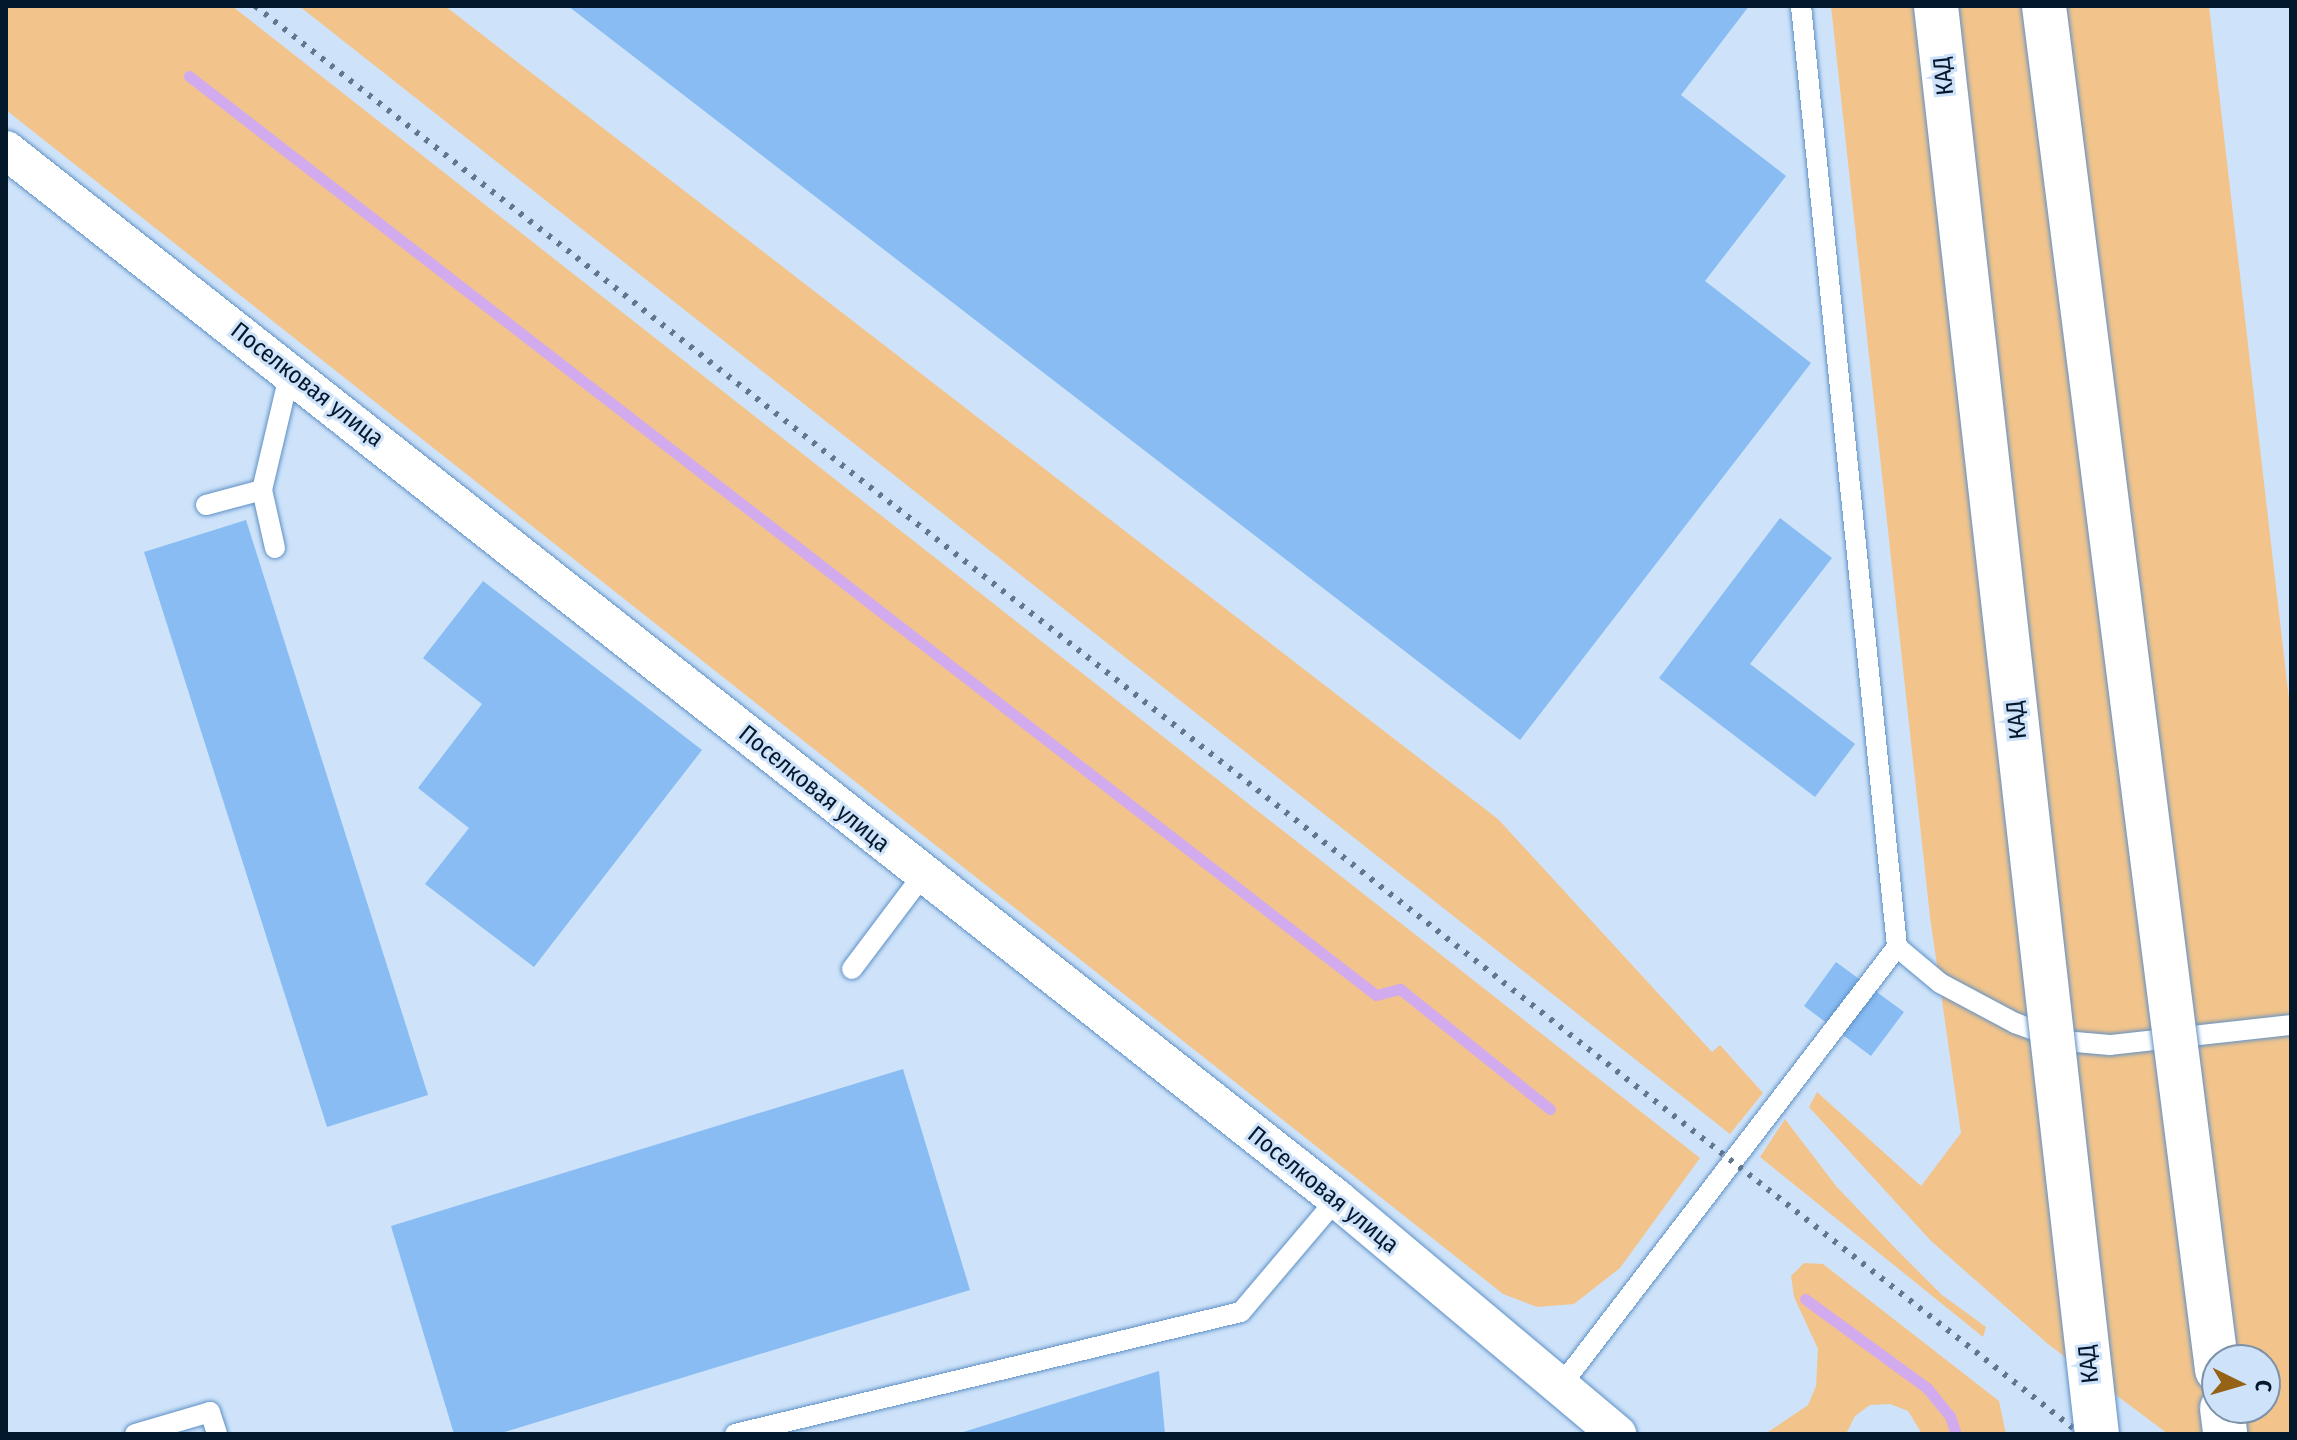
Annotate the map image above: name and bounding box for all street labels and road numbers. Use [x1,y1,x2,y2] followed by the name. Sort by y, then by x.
[1928,55,1960,97] street label: КАД
[225,316,389,454] street label: Поселковая улица
[2001,699,2033,741] street label: КАД
[733,719,895,859] street label: Поселковая улица
[1242,1120,1404,1260] street label: Поселковая улица
[2073,1343,2105,1385] street label: КАД

